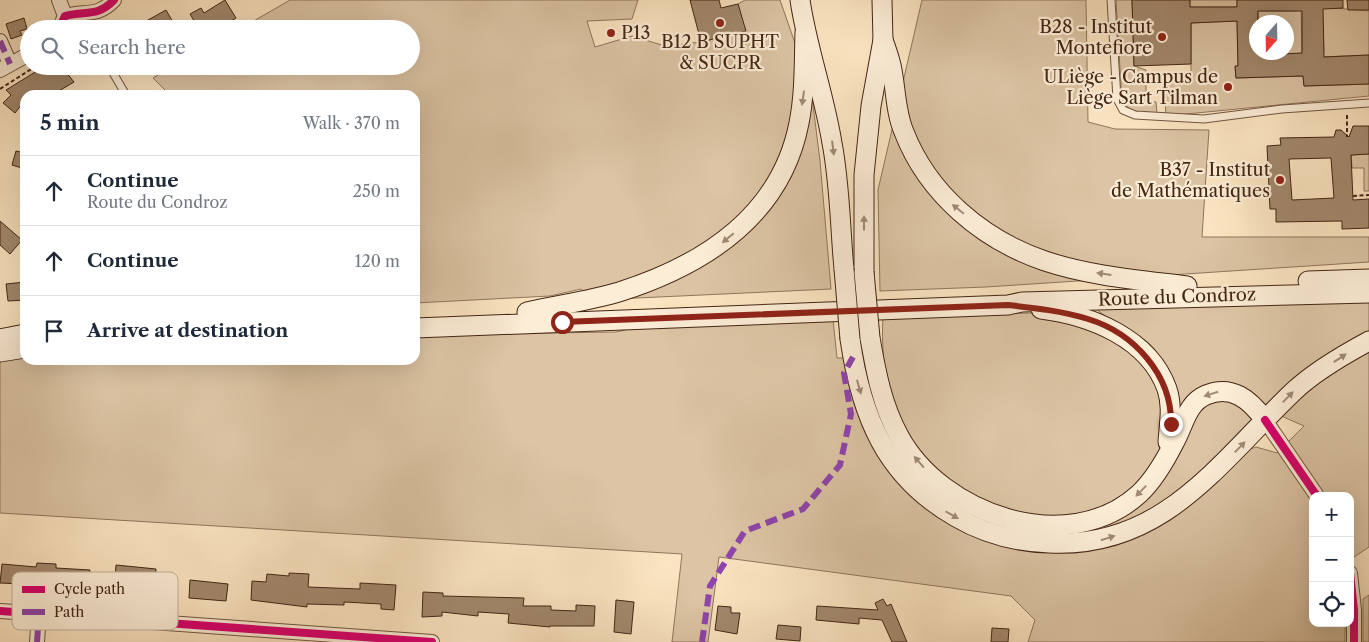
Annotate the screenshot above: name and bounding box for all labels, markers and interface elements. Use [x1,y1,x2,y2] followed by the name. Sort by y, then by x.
[1249,15,1294,60] north arrow
[1039,16,1153,59] place label: B28 - Institut Montefiore
[714,17,726,29] marker: B12 B SUPHT & SUCPR
[20,20,420,75] search box
[621,22,650,44] place label: P13
[605,27,617,39] marker: P13
[661,31,780,74] place label: B12 B SUPHT & SUCPR
[1156,31,1168,43] marker: B28 - Institut Montefiore
[38,34,66,62] icon: search
[78,36,186,59] text: Search here
[1043,66,1218,109] place label: ULiège - Campus de Liège Sart Tilman
[1222,81,1234,93] marker: ULiège - Campus de Liège Sart Tilman
[799,91,807,107] one-way arrow
[40,110,100,135] text: 5 min
[303,113,400,133] text: Walk · 370 m
[829,140,837,156] one-way arrow
[1111,159,1271,202] place label: B37 - Institut de Mathématiques
[87,169,179,192] text: Continue
[1274,174,1286,186] marker: B37 - Institut de Mathématiques
[40,177,68,205] icon: ahead
[353,181,400,201] text: 250 m
[87,192,227,212] text: Route du Condroz
[952,203,964,215] one-way arrow
[860,215,868,231] one-way arrow
[722,232,735,243] one-way arrow
[40,247,68,275] icon: ahead
[87,249,179,272] text: Continue
[355,251,400,271] text: 120 m
[1095,270,1111,278] one-way arrow
[1098,283,1256,311] street label: Route du Condroz
[551,311,574,334] route start
[40,317,68,345] icon: arrive
[87,319,288,342] text: Arrive at destination
[1333,353,1347,362] one-way arrow
[856,379,864,394] one-way arrow
[1203,390,1218,398] one-way arrow
[1282,391,1294,403] one-way arrow
[1160,413,1183,436] route end
[1234,441,1246,453] one-way arrow
[914,455,925,468] one-way arrow
[1135,484,1147,496] one-way arrow
[1309,492,1354,627] map controls
[1309,492,1354,537] button: +
[945,510,958,519] one-way arrow
[1101,533,1116,541] one-way arrow
[1309,537,1354,582] button: −
[12,572,178,630] legend
[54,580,125,598] text: Cycle path
[1309,582,1354,627] button: locate
[54,603,84,621] text: Path

